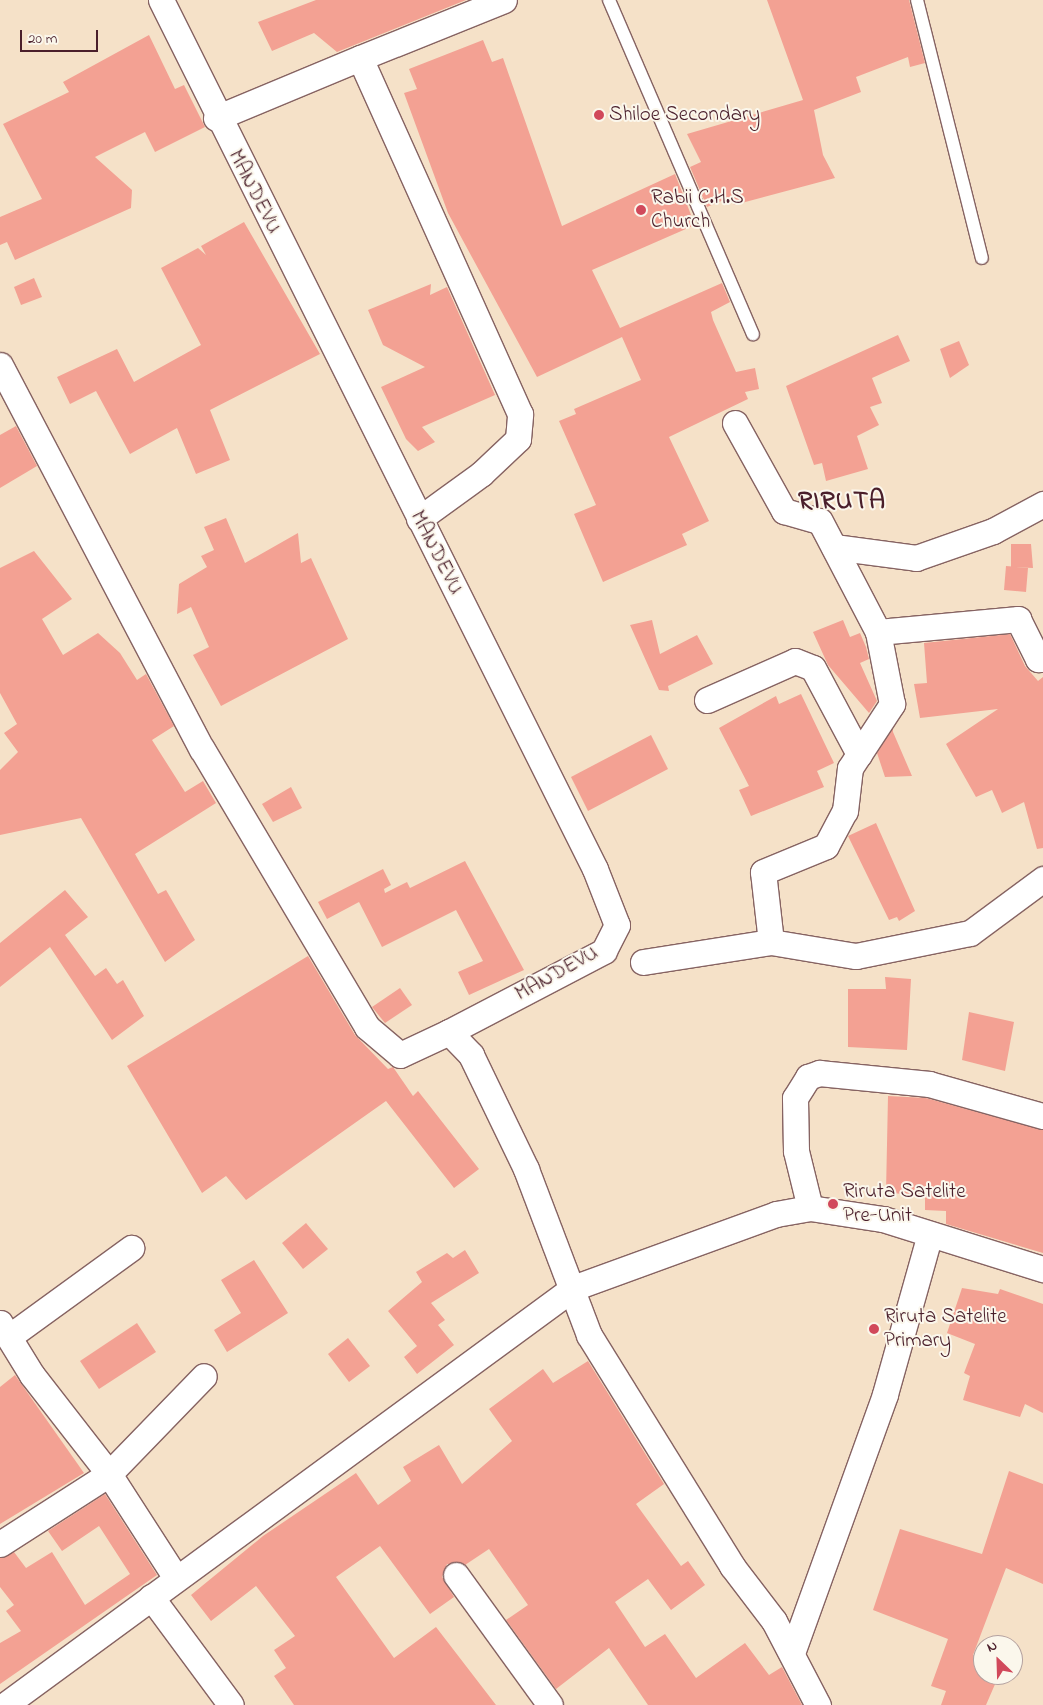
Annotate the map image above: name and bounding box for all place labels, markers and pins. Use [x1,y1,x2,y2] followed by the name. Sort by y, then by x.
[609,102,760,128] place label: Shiloe Secondary
[593,109,605,121] marker: Shiloe Secondary
[651,185,744,235] place label: Rabii C.H.S Church
[635,204,647,216] marker: Rabii C.H.S Church
[843,1179,966,1229] place label: Riruta Satelite Pre-Unit
[827,1198,839,1210] marker: Riruta Satelite Pre-Unit
[884,1304,1007,1354] place label: Riruta Satelite Primary
[868,1323,880,1335] marker: Riruta Satelite Primary

